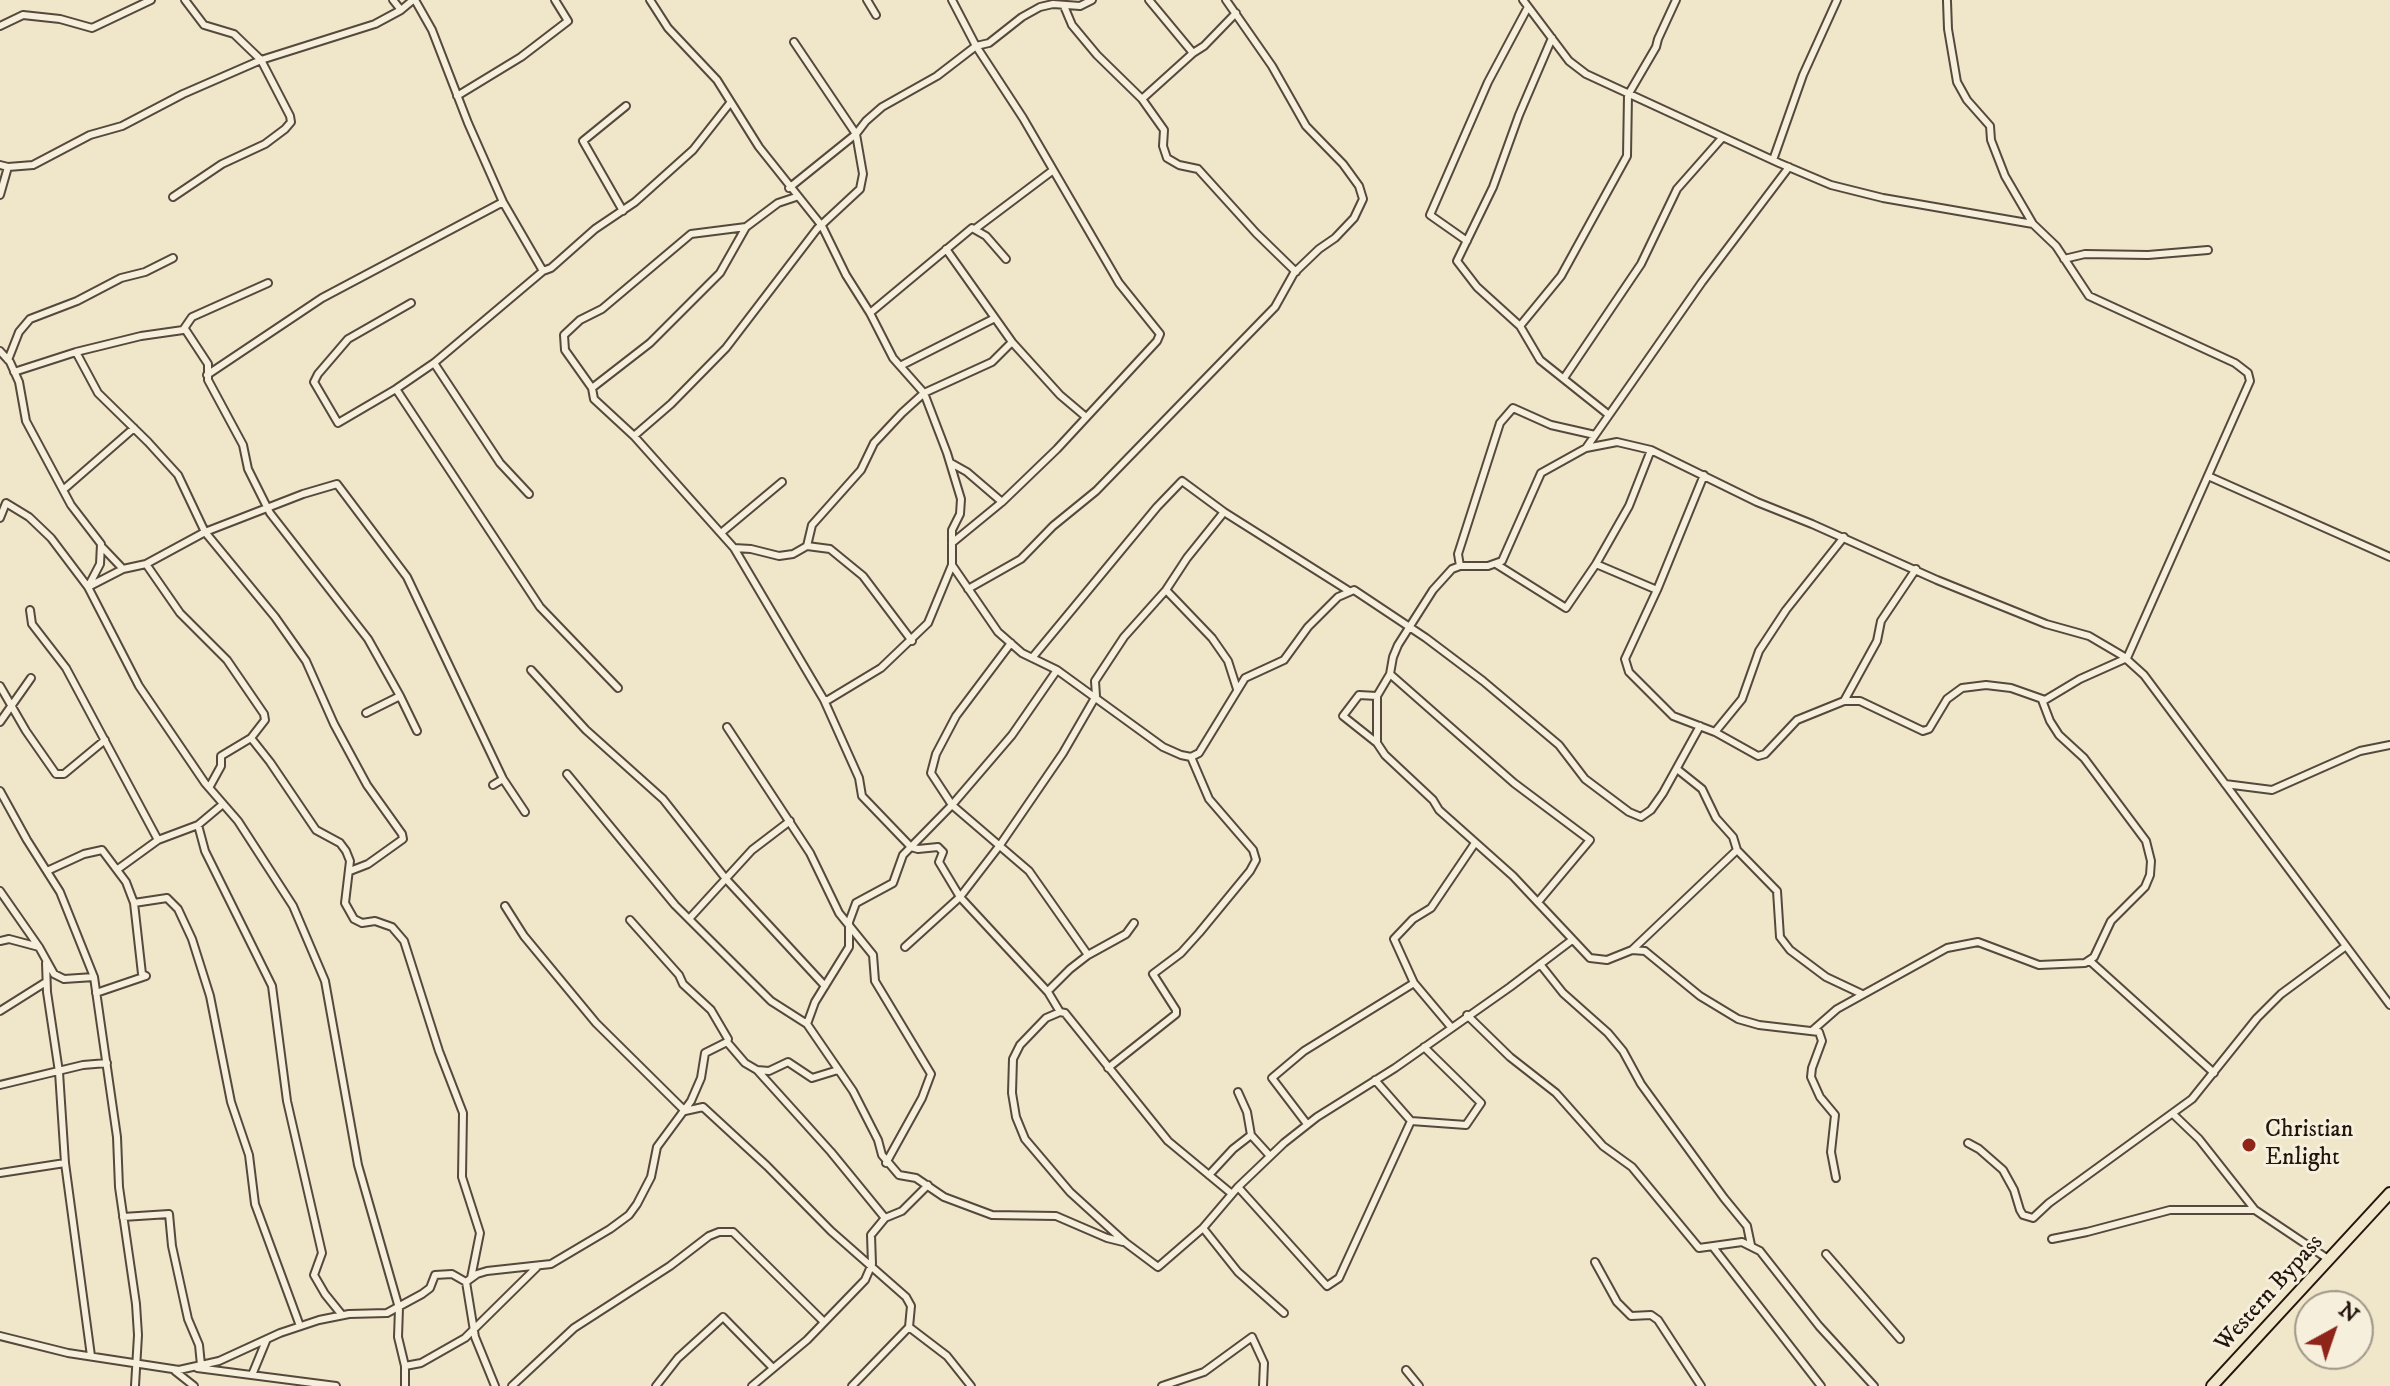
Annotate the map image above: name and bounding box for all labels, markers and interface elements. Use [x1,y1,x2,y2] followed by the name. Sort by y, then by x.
[2265,1117,2353,1173] place label: Christian Enlight
[2240,1136,2258,1154] marker: Christian Enlight
[2210,1229,2330,1359] street label: Western Bypass
[2294,1290,2374,1370] north arrow
[2333,1297,2364,1329] text: N

